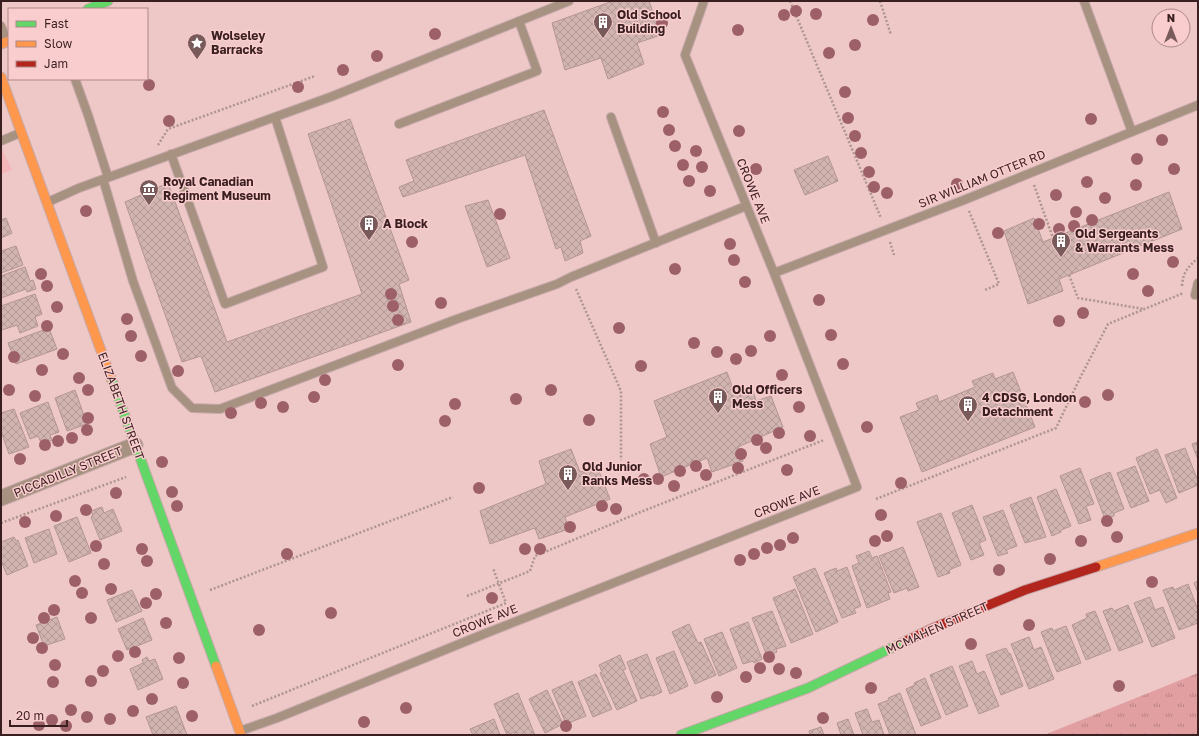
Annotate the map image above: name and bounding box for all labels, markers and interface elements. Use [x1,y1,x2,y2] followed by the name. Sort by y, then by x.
[617,7,681,36] place label: Old School Building
[8,8,148,80] legend
[1151,8,1191,48] north arrow
[592,11,614,39] building icon: Old School Building
[1167,11,1175,24] text: N
[44,16,69,31] text: Fast
[211,28,266,57] place label: Wolseley Barracks
[186,32,208,60] place icon: Wolseley Barracks
[44,36,72,51] text: Slow
[44,56,68,71] text: Jam
[916,146,1048,211] street label: SIR WILLIAM OTTER RD
[734,156,773,226] street label: CROWE AVE
[163,174,271,203] place label: Royal Canadian Regiment Museum
[138,178,160,206] museum icon: Royal Canadian Regiment Museum
[358,213,380,241] building icon: A Block
[383,216,428,231] place label: A Block
[1075,226,1174,255] place label: Old Sergeants & Warrants Mess
[1050,230,1072,258] building icon: Old Sergeants & Warrants Mess
[95,350,148,462] street label: ELIZABETH STREET
[732,382,803,411] place label: Old Officers Mess
[707,386,729,414] building icon: Old Officers Mess
[982,390,1076,419] place label: 4 CDSG, London Detachment
[957,394,979,422] building icon: 4 CDSG, London Detachment
[11,443,125,500] street label: PICCADILLY STREET
[582,459,652,488] place label: Old Junior Ranks Mess
[557,463,579,491] building icon: Old Junior Ranks Mess
[752,482,822,521] street label: CROWE AVE
[883,598,991,657] street label: MCMAHEN STREET
[450,601,520,640] street label: CROWE AVE
[10,702,67,728] scale bar
[16,708,44,723] text: 20 m

